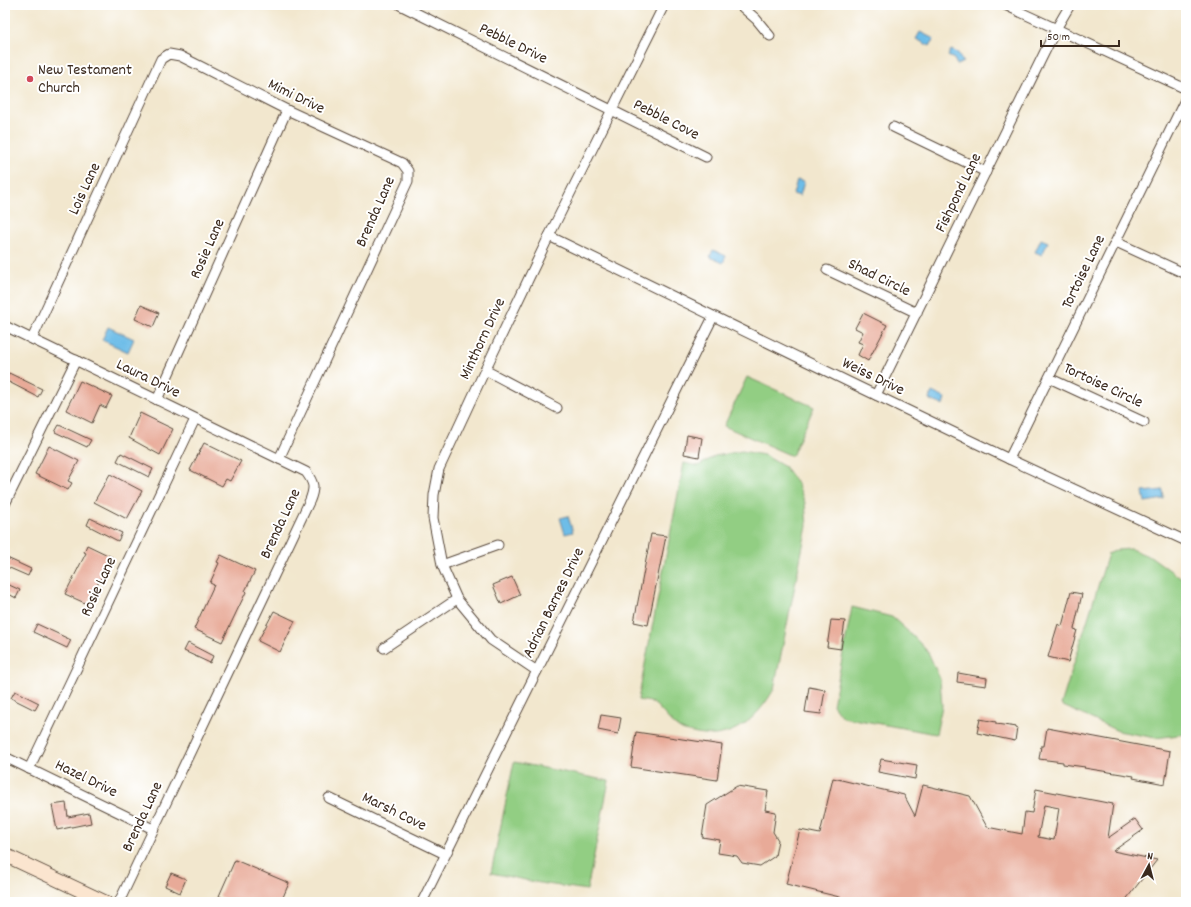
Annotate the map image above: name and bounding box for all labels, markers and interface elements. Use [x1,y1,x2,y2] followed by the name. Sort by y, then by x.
[475,18,551,70] street label: Pebble Drive
[1041,22,1119,48] scale bar
[1047,29,1070,46] text: 50 m
[38,59,132,100] place label: New Testament Church
[264,73,328,121] street label: Mimi Drive
[25,74,35,84] marker: New Testament Church
[629,94,703,146] street label: Pebble Cove
[930,149,988,237] street label: Fishpond Lane
[63,159,107,219] street label: Lois Lane
[350,173,402,251] street label: Brenda Lane
[185,215,231,283] street label: Rosie Lane
[1056,231,1112,313] street label: Tortoise Lane
[844,253,914,303] street label: Shad Circle
[454,294,512,384] street label: Minthorn Drive
[838,352,908,402] street label: Weiss Drive
[112,354,184,404] street label: Laura Drive
[1059,358,1147,414] street label: Tortoise Circle
[255,485,307,563] street label: Brenda Lane
[517,544,591,662] street label: Adrian Barnes Drive
[75,553,123,621] street label: Rosie Lane
[51,754,121,804] street label: Hazel Drive
[117,778,169,856] street label: Brenda Lane
[358,786,430,838] street label: Marsh Cove
[1129,845,1169,885] north arrow
[1146,849,1154,865] text: N

